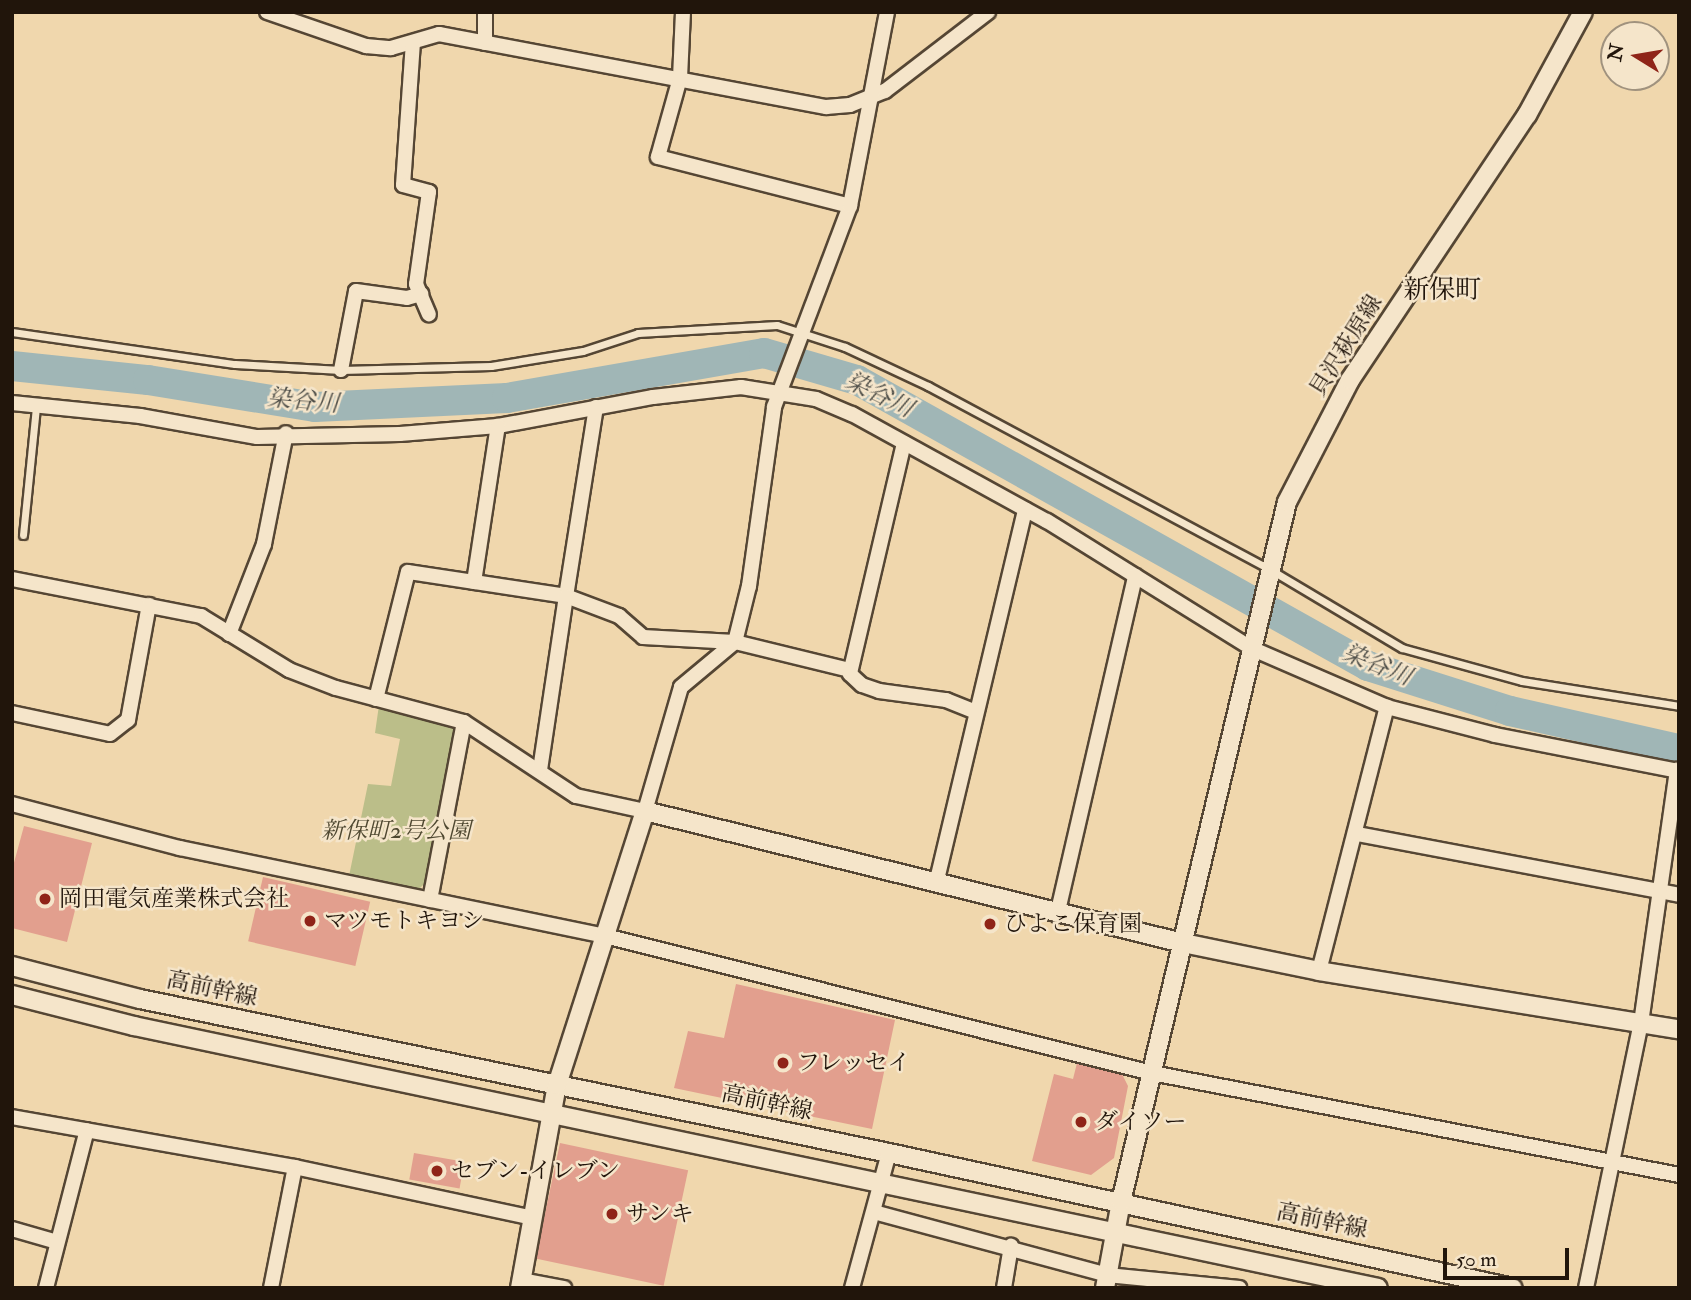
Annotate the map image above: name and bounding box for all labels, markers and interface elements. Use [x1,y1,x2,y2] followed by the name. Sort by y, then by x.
[1600,21,1670,91] north arrow
[1603,42,1630,63] text: N
[1403,275,1481,307] district label: 新保町
[1304,290,1388,402] street label: 貝沢萩原線
[840,366,918,424] water label: 染谷川
[266,384,340,418] water label: 染谷川
[1338,638,1416,692] water label: 染谷川
[321,817,471,845] park label: 新保町2号公園
[59,885,289,913] place label: 岡田電気産業株式会社
[37,891,53,907] marker: 岡田電気産業株式会社
[324,907,485,935] place label: マツモトキヨシ
[1004,910,1142,938] place label: ひよこ保育園
[302,913,318,929] marker: マツモトキヨシ
[982,916,998,932] marker: ひよこ保育園
[164,966,260,1012] street label: 高前幹線
[797,1049,912,1077] place label: フレッセイ
[775,1055,791,1071] marker: フレッセイ
[719,1080,815,1126] street label: 高前幹線
[1095,1108,1187,1136] place label: ダイソー
[1073,1114,1089,1130] marker: ダイソー
[451,1157,622,1185] place label: セブン-イレブン
[429,1163,445,1179] marker: セブン-イレブン
[1274,1198,1370,1244] street label: 高前幹線
[626,1200,695,1228] place label: サンキ
[604,1206,620,1222] marker: サンキ
[1446,1234,1572,1278] scale bar
[1456,1246,1497,1273] text: 50 m

